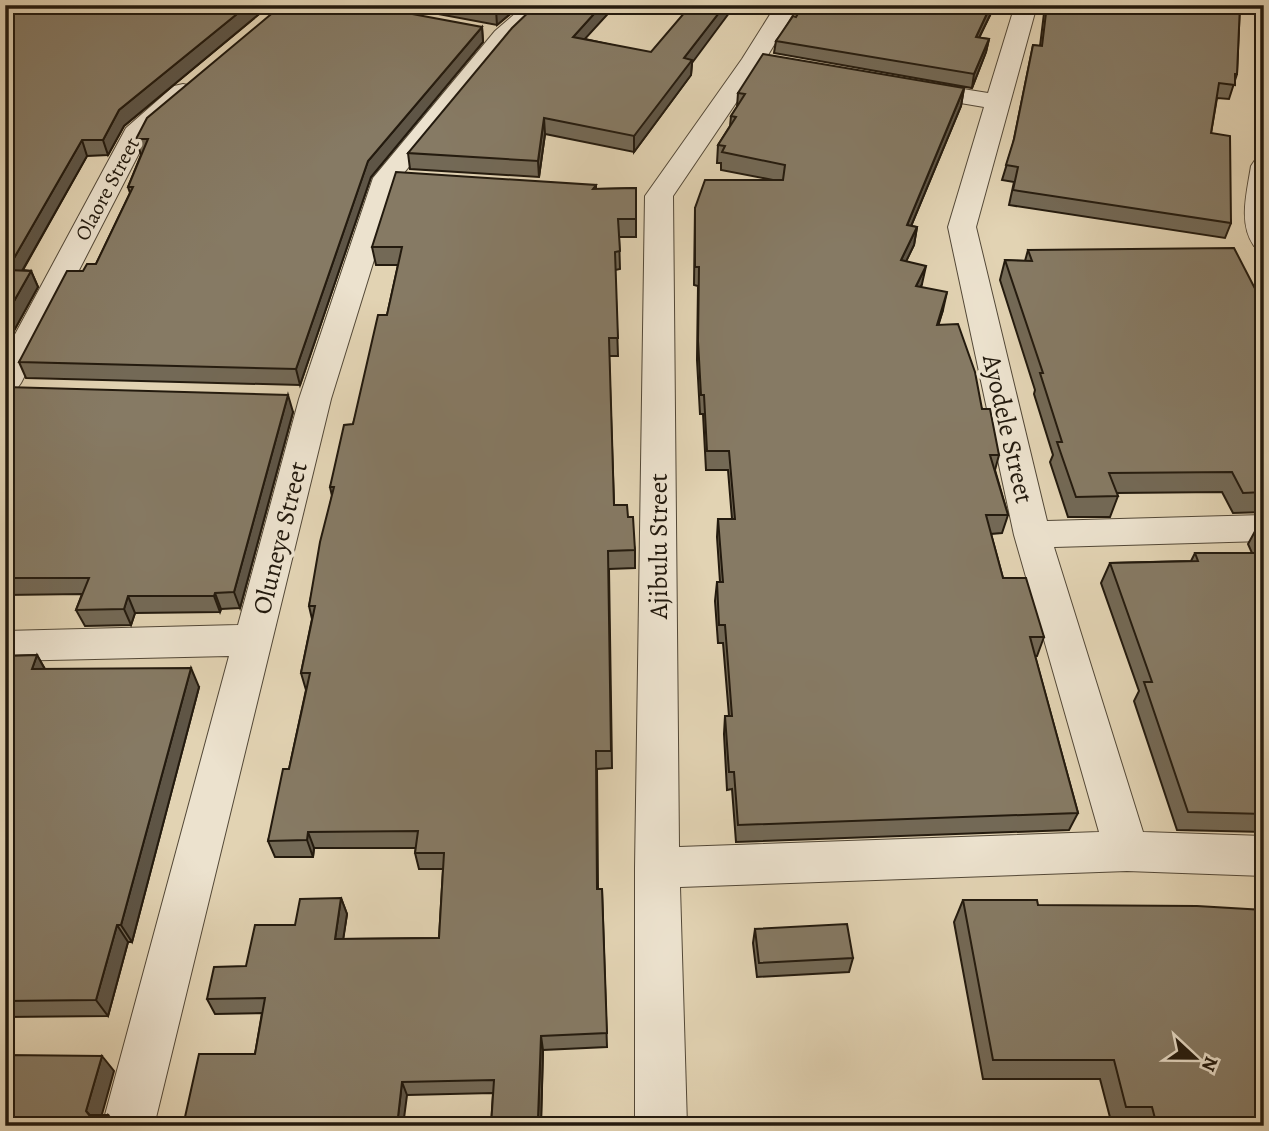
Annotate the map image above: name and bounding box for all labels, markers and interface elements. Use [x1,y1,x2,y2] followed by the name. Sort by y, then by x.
[68,133,146,245] street label: Olaore Street
[974,350,1042,507] street label: Ayodele Street
[244,458,316,618] street label: Oluneye Street
[641,473,676,620] street label: Ajibulu Street
[1160,1023,1230,1092] north arrow
[1195,1053,1224,1075] text: N

